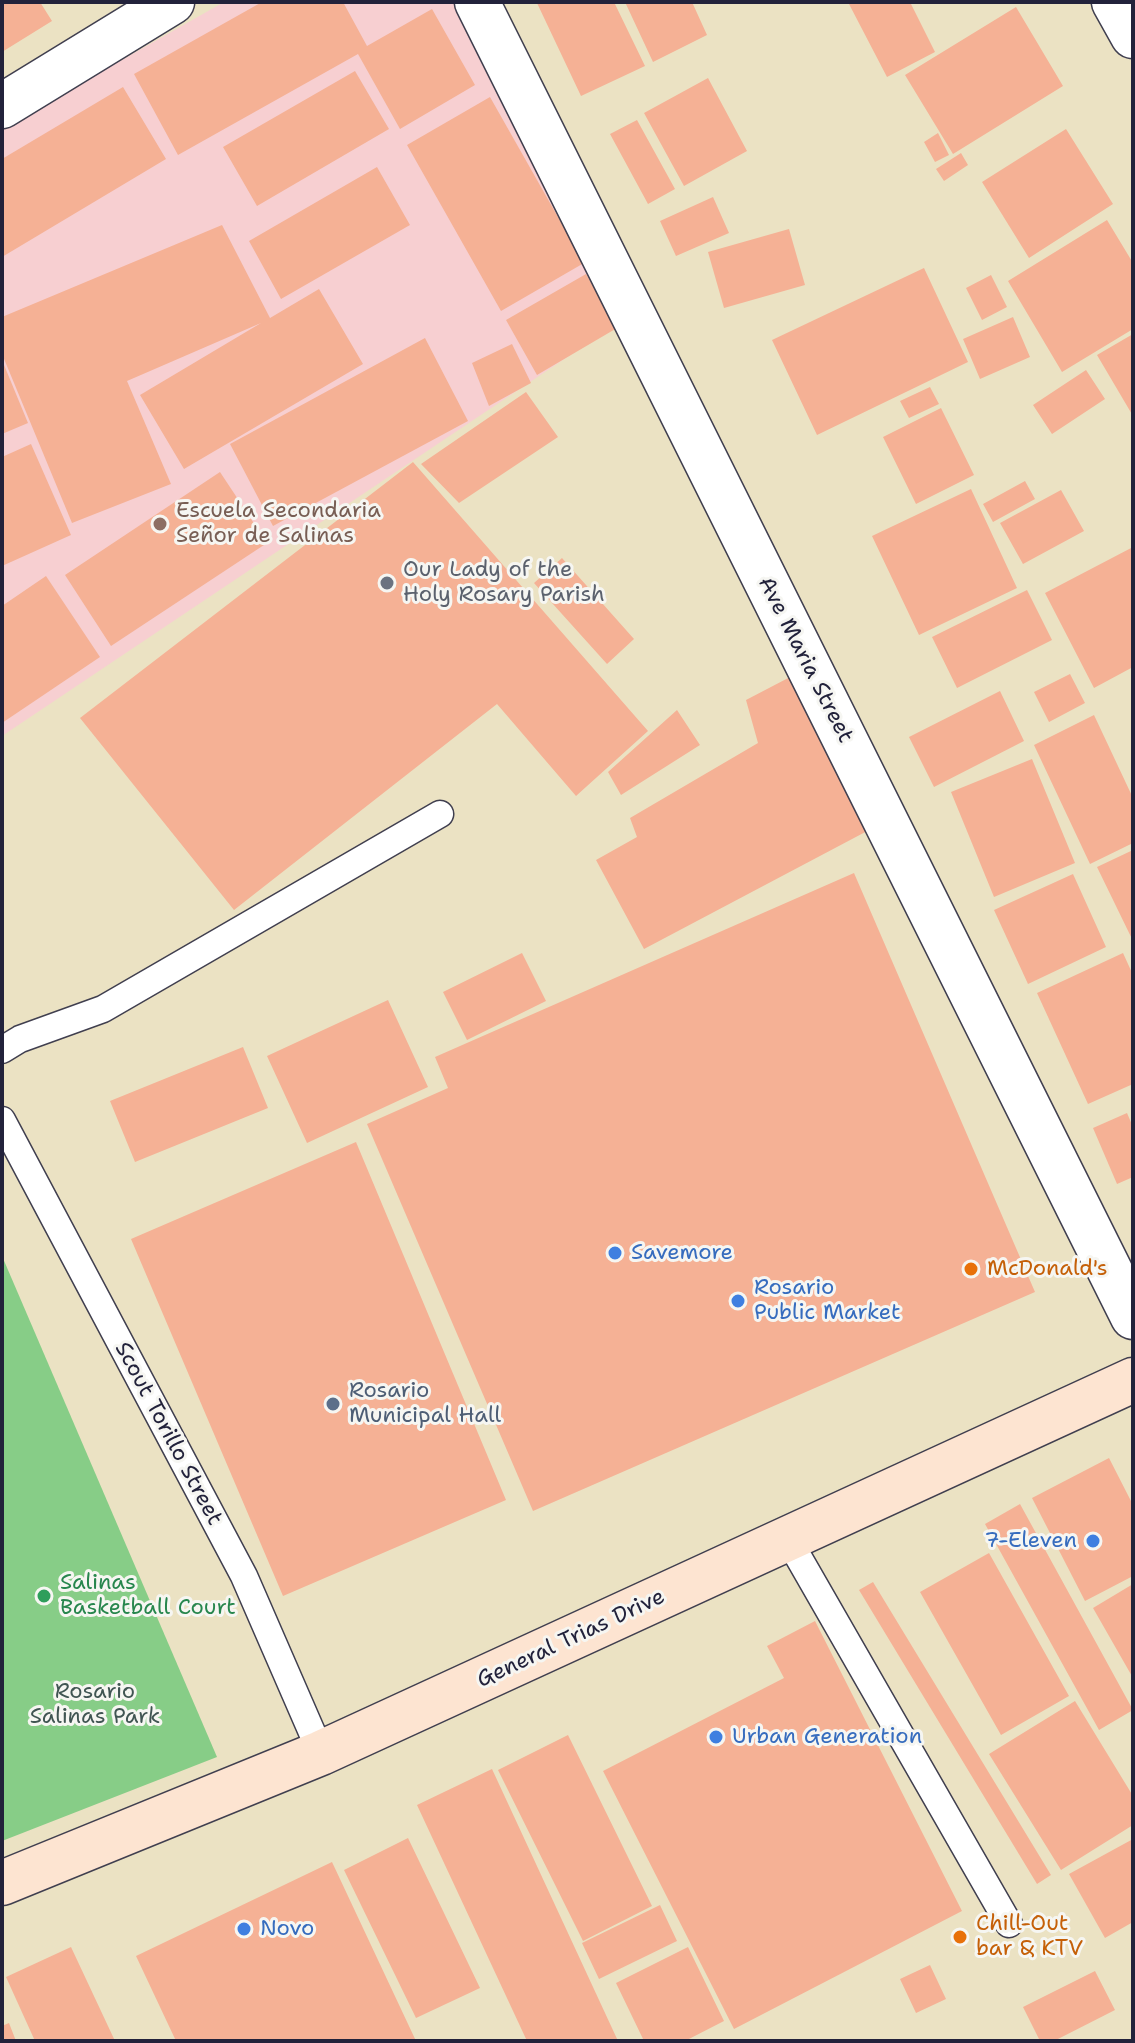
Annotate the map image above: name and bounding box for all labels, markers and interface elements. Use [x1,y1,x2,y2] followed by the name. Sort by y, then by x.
[176,498,381,550] place label: Escuela Secondaria Señor de Salinas
[151,515,169,533] marker: Escuela Secondaria Señor de Salinas
[403,557,605,608] place label: Our Lady of the Holy Rosary Parish
[752,573,858,747] street label: Ave Maria Street
[378,574,396,592] marker: Our Lady of the Holy Rosary Parish
[631,1240,733,1266] place label: Savemore
[606,1244,624,1262] marker: Savemore
[987,1256,1108,1282] place label: McDonald's
[962,1260,980,1278] marker: McDonald's
[754,1275,901,1326] place label: Rosario Public Market
[729,1292,747,1310] marker: Rosario Public Market
[109,1338,227,1530] street label: Scout Torillo Street
[349,1378,501,1430] place label: Rosario Municipal Hall
[324,1395,342,1413] marker: Rosario Municipal Hall
[984,1528,1077,1554] place label: 7-Eleven
[1084,1532,1102,1550] marker: 7-Eleven
[60,1570,236,1622] place label: Salinas Basketball Court
[473,1584,669,1694] street label: General Trias Drive
[35,1587,53,1605] marker: Salinas Basketball Court
[30,1679,160,1730] park label: Rosario Salinas Park
[732,1724,922,1750] place label: Urban Generation
[707,1728,725,1746] marker: Urban Generation
[976,1911,1083,1962] place label: Chill-Out bar & KTV
[260,1916,314,1942] place label: Novo
[235,1920,253,1938] marker: Novo
[951,1928,969,1946] marker: Chill-Out bar & KTV

